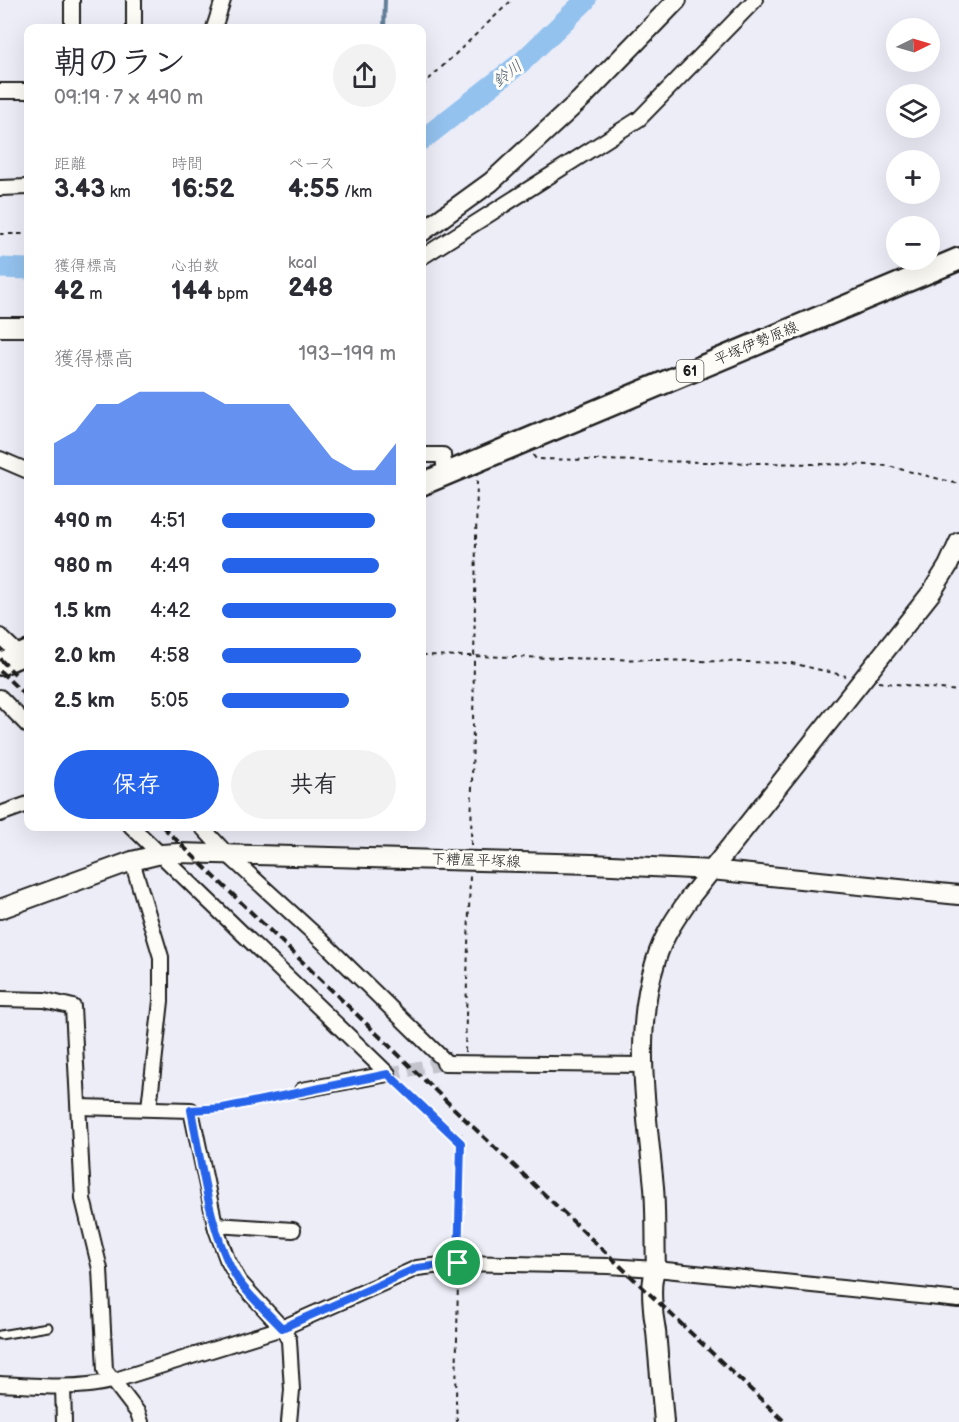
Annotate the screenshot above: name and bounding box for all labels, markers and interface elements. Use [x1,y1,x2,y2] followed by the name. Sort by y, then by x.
[886,18,940,72] north arrow
[886,18,940,270] map controls
[54,43,186,83] text: 朝のラン
[333,44,396,107] button: share
[489,57,526,92] water label: 鈴川
[886,84,940,138] button: layers
[54,86,203,110] text: 09:19 · 7 × 490 m
[886,150,940,204] button: +
[54,155,86,174] text: 距離
[171,155,203,174] text: 時間
[288,155,335,174] text: ペース
[54,174,105,205] text: 3.43
[171,174,235,205] text: 16:52
[288,174,340,205] text: 4:55
[105,183,131,202] text: km
[340,183,372,202] text: /km
[886,216,940,270] button: −
[288,254,317,273] text: kcal
[54,257,118,276] text: 獲得標高
[171,257,219,276] text: 心拍数
[288,273,334,304] text: 248
[54,276,85,307] text: 42
[171,276,213,307] text: 144
[85,285,102,304] text: m
[213,285,248,304] text: bpm
[711,317,801,370] street label: 平塚伊勢原線
[298,342,396,366] text: 193–199 m
[54,347,134,371] text: 獲得標高
[676,360,704,382] road number: 61
[54,509,112,533] text: 490 m
[150,509,185,533] text: 4:51
[54,554,113,578] text: 980 m
[150,554,190,578] text: 4:49
[54,599,111,623] text: 1.5 km
[150,599,190,623] text: 4:42
[54,644,116,668] text: 2.0 km
[150,644,189,668] text: 4:58
[54,689,115,713] text: 2.5 km
[150,689,189,713] text: 5:05
[54,750,219,819] button: 保存
[231,750,396,819] button: 共有
[431,849,521,872] street label: 下糟屋平塚線
[432,1237,483,1288] pin
[441,1246,474,1279] icon: arrive

